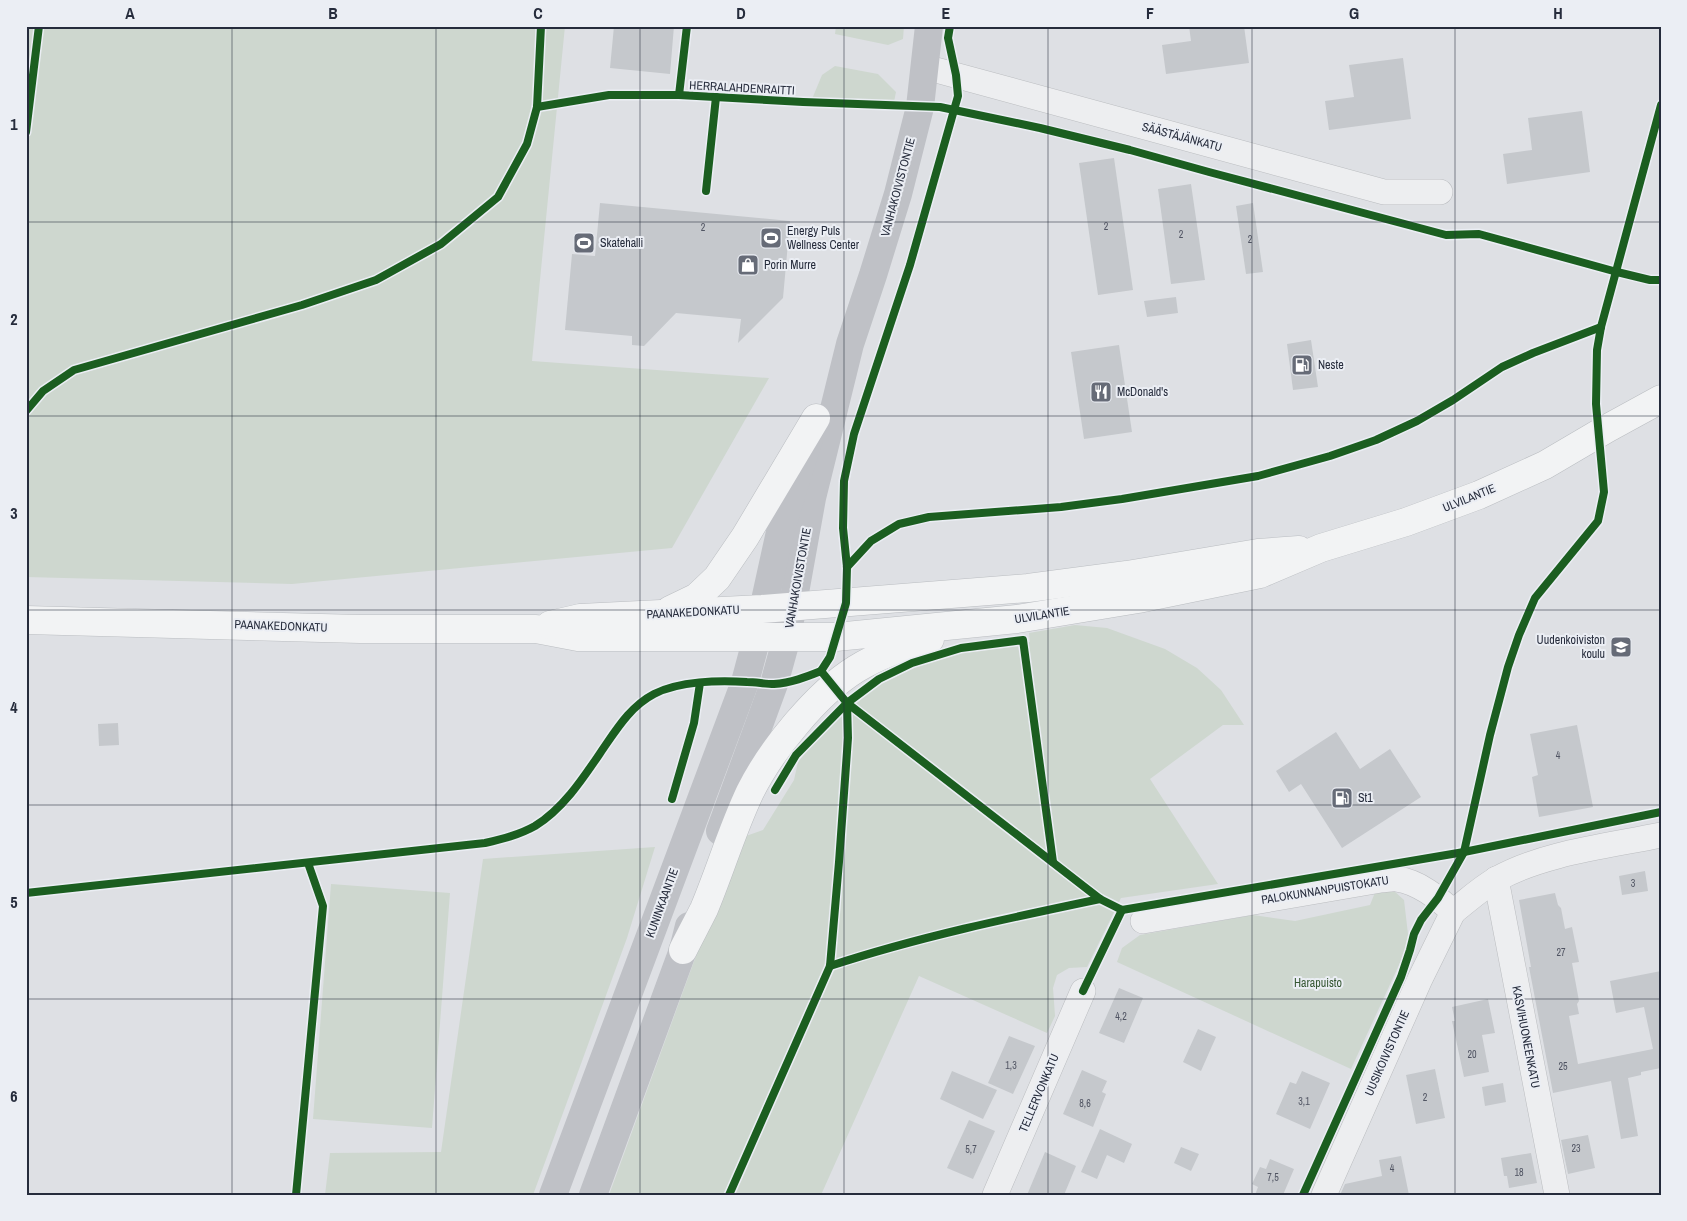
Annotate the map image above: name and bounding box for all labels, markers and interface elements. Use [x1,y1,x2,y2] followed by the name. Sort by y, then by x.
[125,2,135,24] text: A
[328,2,338,24] text: B
[533,2,543,24] text: C
[736,2,746,24] text: D
[942,2,951,24] text: E
[1146,2,1154,24] text: F
[1349,2,1359,24] text: G
[1553,2,1563,24] text: H
[689,77,795,99] street label: HERRALAHDENRAITTI
[10,113,18,135] text: 1
[1140,119,1224,155] street label: SÄÄSTÄJÄNKATU
[877,136,919,238] street label: VANHAKOIVISTONTIE
[1104,220,1109,233] house number: 2
[701,221,706,234] house number: 2
[787,223,860,253] place label: Energy Puls Wellness Center
[759,226,783,250] sports icon: Energy Puls Wellness Center
[1179,228,1184,241] house number: 2
[572,231,596,255] sports icon: Skatehalli
[1248,233,1253,246] house number: 2
[600,235,643,251] place label: Skatehalli
[736,253,760,277] shop icon: Porin Murre
[764,257,816,273] place label: Porin Murre
[10,308,18,330] text: 2
[1290,353,1314,377] fuel station icon: Neste
[1318,357,1344,373] place label: Neste
[1089,380,1113,404] restaurant icon: McDonald's
[1117,384,1168,400] place label: McDonald's
[1440,480,1498,516] street label: ULVILANTIE
[10,502,18,524] text: 3
[781,526,815,630] street label: VANHAKOIVISTONTIE
[646,602,740,622] street label: PAANAKEDONKATU
[1013,603,1071,627] street label: ULVILANTIE
[234,616,328,636] street label: PAANAKEDONKATU
[1537,632,1605,662] place label: Uudenkoiviston koulu
[1609,635,1633,659] school or university icon: Uudenkoiviston koulu
[10,696,18,718] text: 4
[1556,749,1561,762] house number: 4
[1330,786,1354,810] fuel station icon: St1
[1358,790,1373,806] place label: St1
[642,866,682,940] street label: KUNINKAANTIE
[1260,872,1390,908] street label: PALOKUNNANPUISTOKATU
[1631,877,1636,890] house number: 3
[10,891,18,913] text: 5
[1556,946,1566,959] house number: 27
[1294,975,1342,991] park label: Harapuisto
[1508,985,1544,1089] street label: KASVIHUONEENKATU
[1361,1008,1413,1098] street label: UUSIKOIVISTONTIE
[1115,1010,1127,1023] house number: 4,2
[1467,1048,1477,1061] house number: 20
[1015,1051,1063,1135] street label: TELLERVONKATU
[1005,1059,1017,1072] house number: 1,3
[1558,1060,1568,1073] house number: 25
[10,1085,18,1107] text: 6
[1423,1091,1428,1104] house number: 2
[1298,1095,1310,1108] house number: 3,1
[1079,1097,1091,1110] house number: 8,6
[1571,1142,1581,1155] house number: 23
[965,1143,977,1156] house number: 5,7
[1390,1162,1395,1175] house number: 4
[1514,1166,1524,1179] house number: 18
[1267,1171,1279,1184] house number: 7,5

